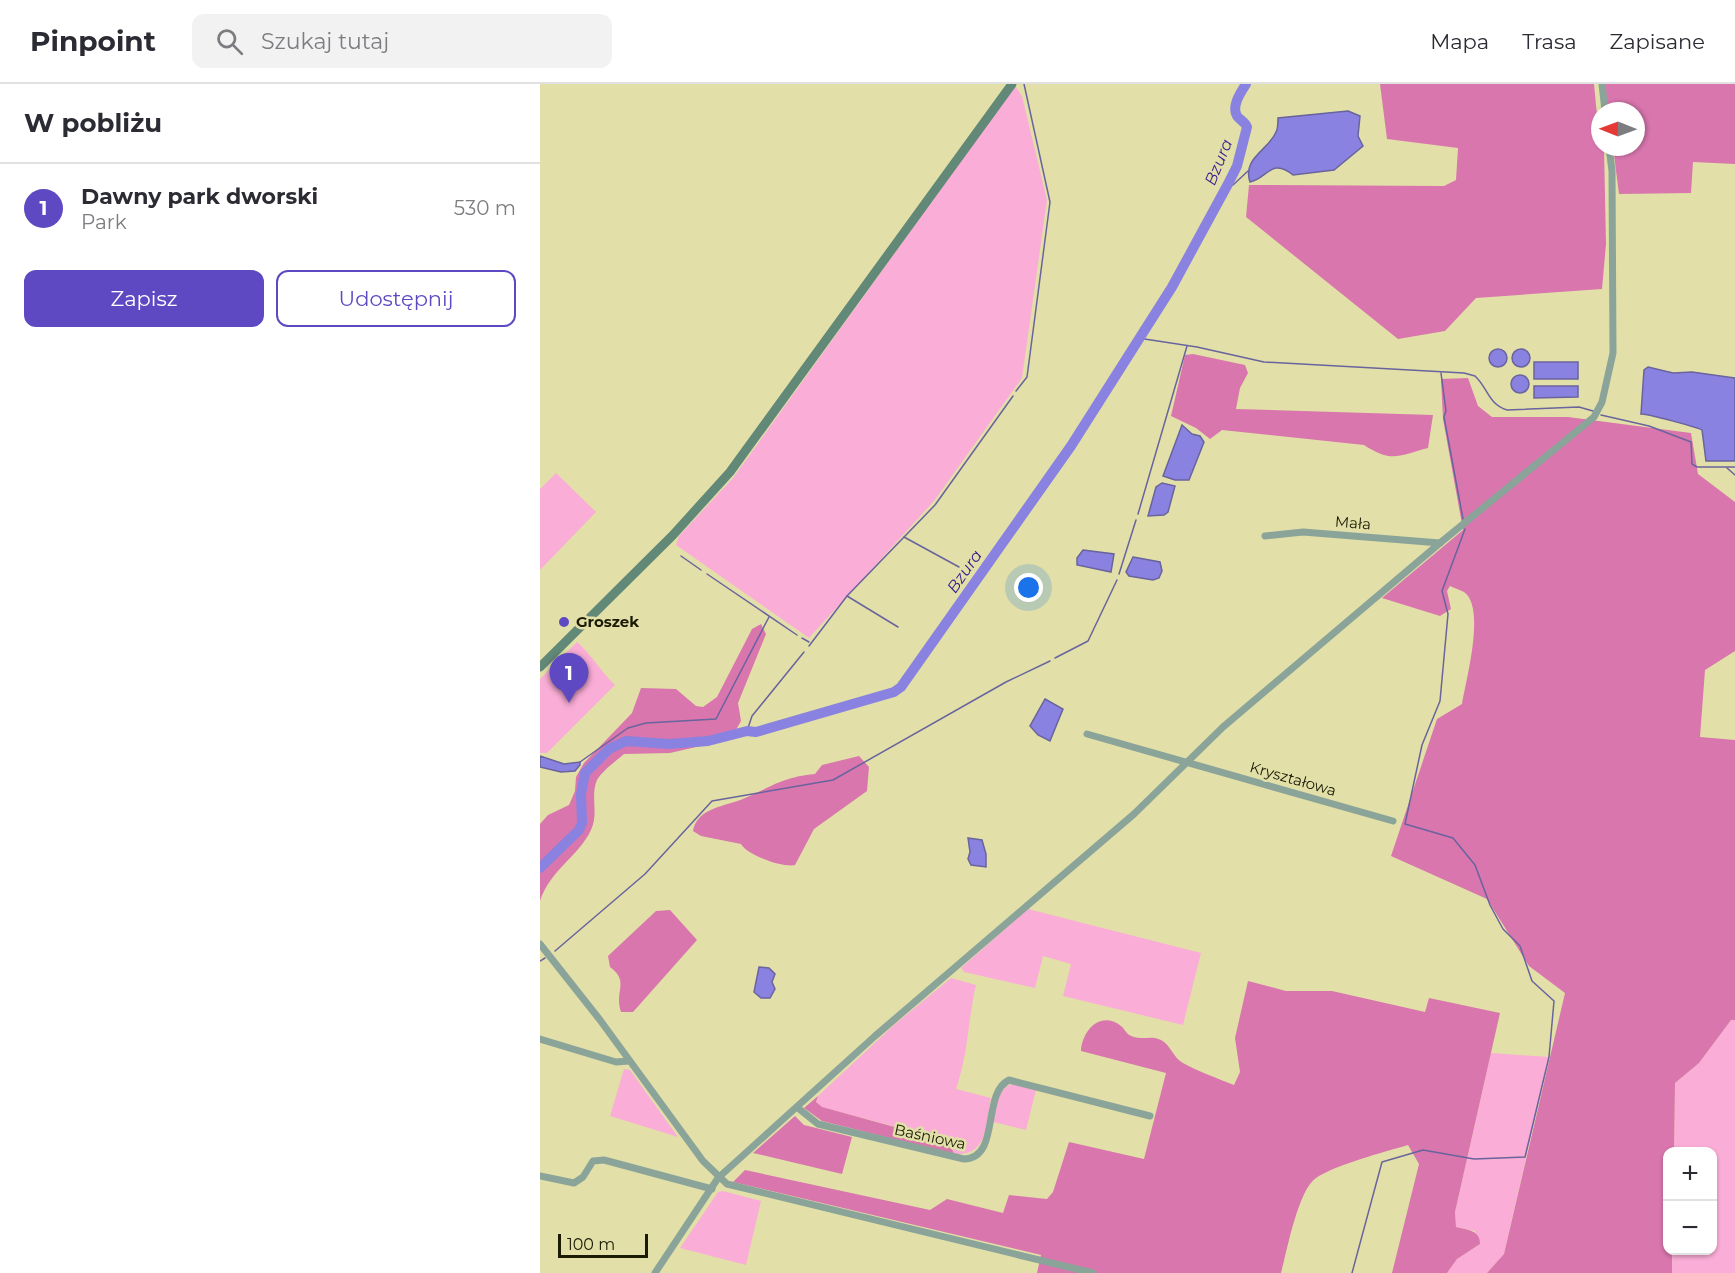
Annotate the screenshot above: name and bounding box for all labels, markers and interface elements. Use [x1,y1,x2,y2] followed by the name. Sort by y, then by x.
[192,14,612,68] search box
[30,24,156,58] text: Pinpoint
[213,25,246,58] icon: search
[261,28,389,55] text: Szukaj tutaj
[1430,29,1489,54] text: Mapa
[1522,29,1577,54] text: Trasa
[1610,29,1705,54] text: Zapisane
[1591,102,1645,156] north arrow
[24,107,162,139] text: W pobliżu
[1201,136,1236,188] water label: Bzura
[81,183,318,210] text: Dawny park dworski
[40,196,47,220] text: 1
[454,196,516,220] text: 530 m
[81,210,127,234] text: Park
[24,270,264,327] button: Zapisz
[276,270,516,327] button: Udostępnij
[1334,511,1372,534] street label: Mała
[943,546,986,596] water label: Bzura
[1014,573,1043,602] your location
[576,612,639,631] place label: Groszek
[557,615,571,629] marker: Groszek
[549,654,588,703] pin: 1
[1248,757,1339,800] street label: Kryształowa
[893,1120,968,1153] street label: Baśniowa
[1663,1147,1717,1255] map controls
[1663,1147,1717,1201] button: +
[1663,1201,1717,1255] button: −
[558,1231,648,1258] scale bar
[567,1235,615,1254] text: 100 m

